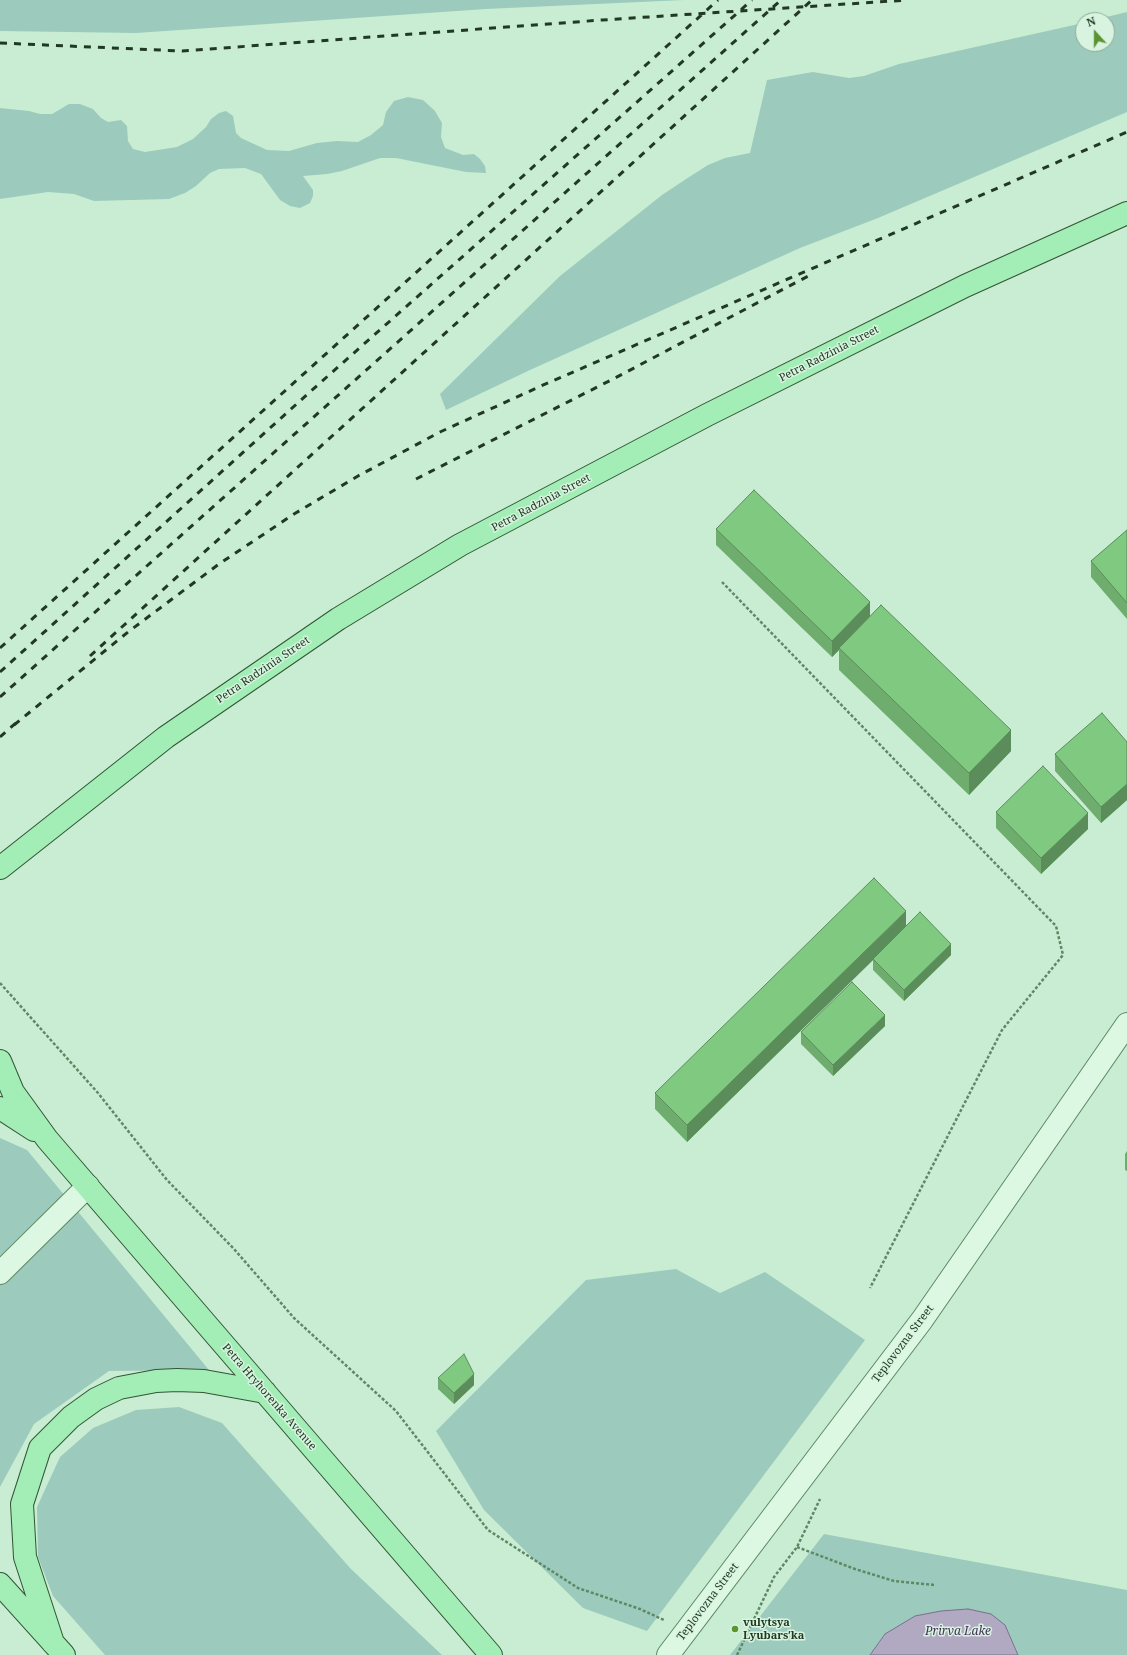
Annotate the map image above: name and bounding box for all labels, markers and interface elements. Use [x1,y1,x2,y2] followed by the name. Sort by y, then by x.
[1075,12,1115,52] north arrow
[1084,13,1098,30] text: N
[777,323,881,385] street label: Petra Radzinia Street
[489,471,593,535] street label: Petra Radzinia Street
[214,634,312,706] street label: Petra Radzinia Street
[870,1303,936,1385] street label: Teplovozna Street
[219,1341,319,1453] street label: Petra Hryhorenka Avenue
[675,1561,741,1643] street label: Teplovozna Street
[743,1616,804,1642] place label: vulytsya Lyubarsʹka
[730,1624,740,1634] marker: vulytsya Lyubarsʹka
[925,1625,991,1639] water label: Prirva Lake

